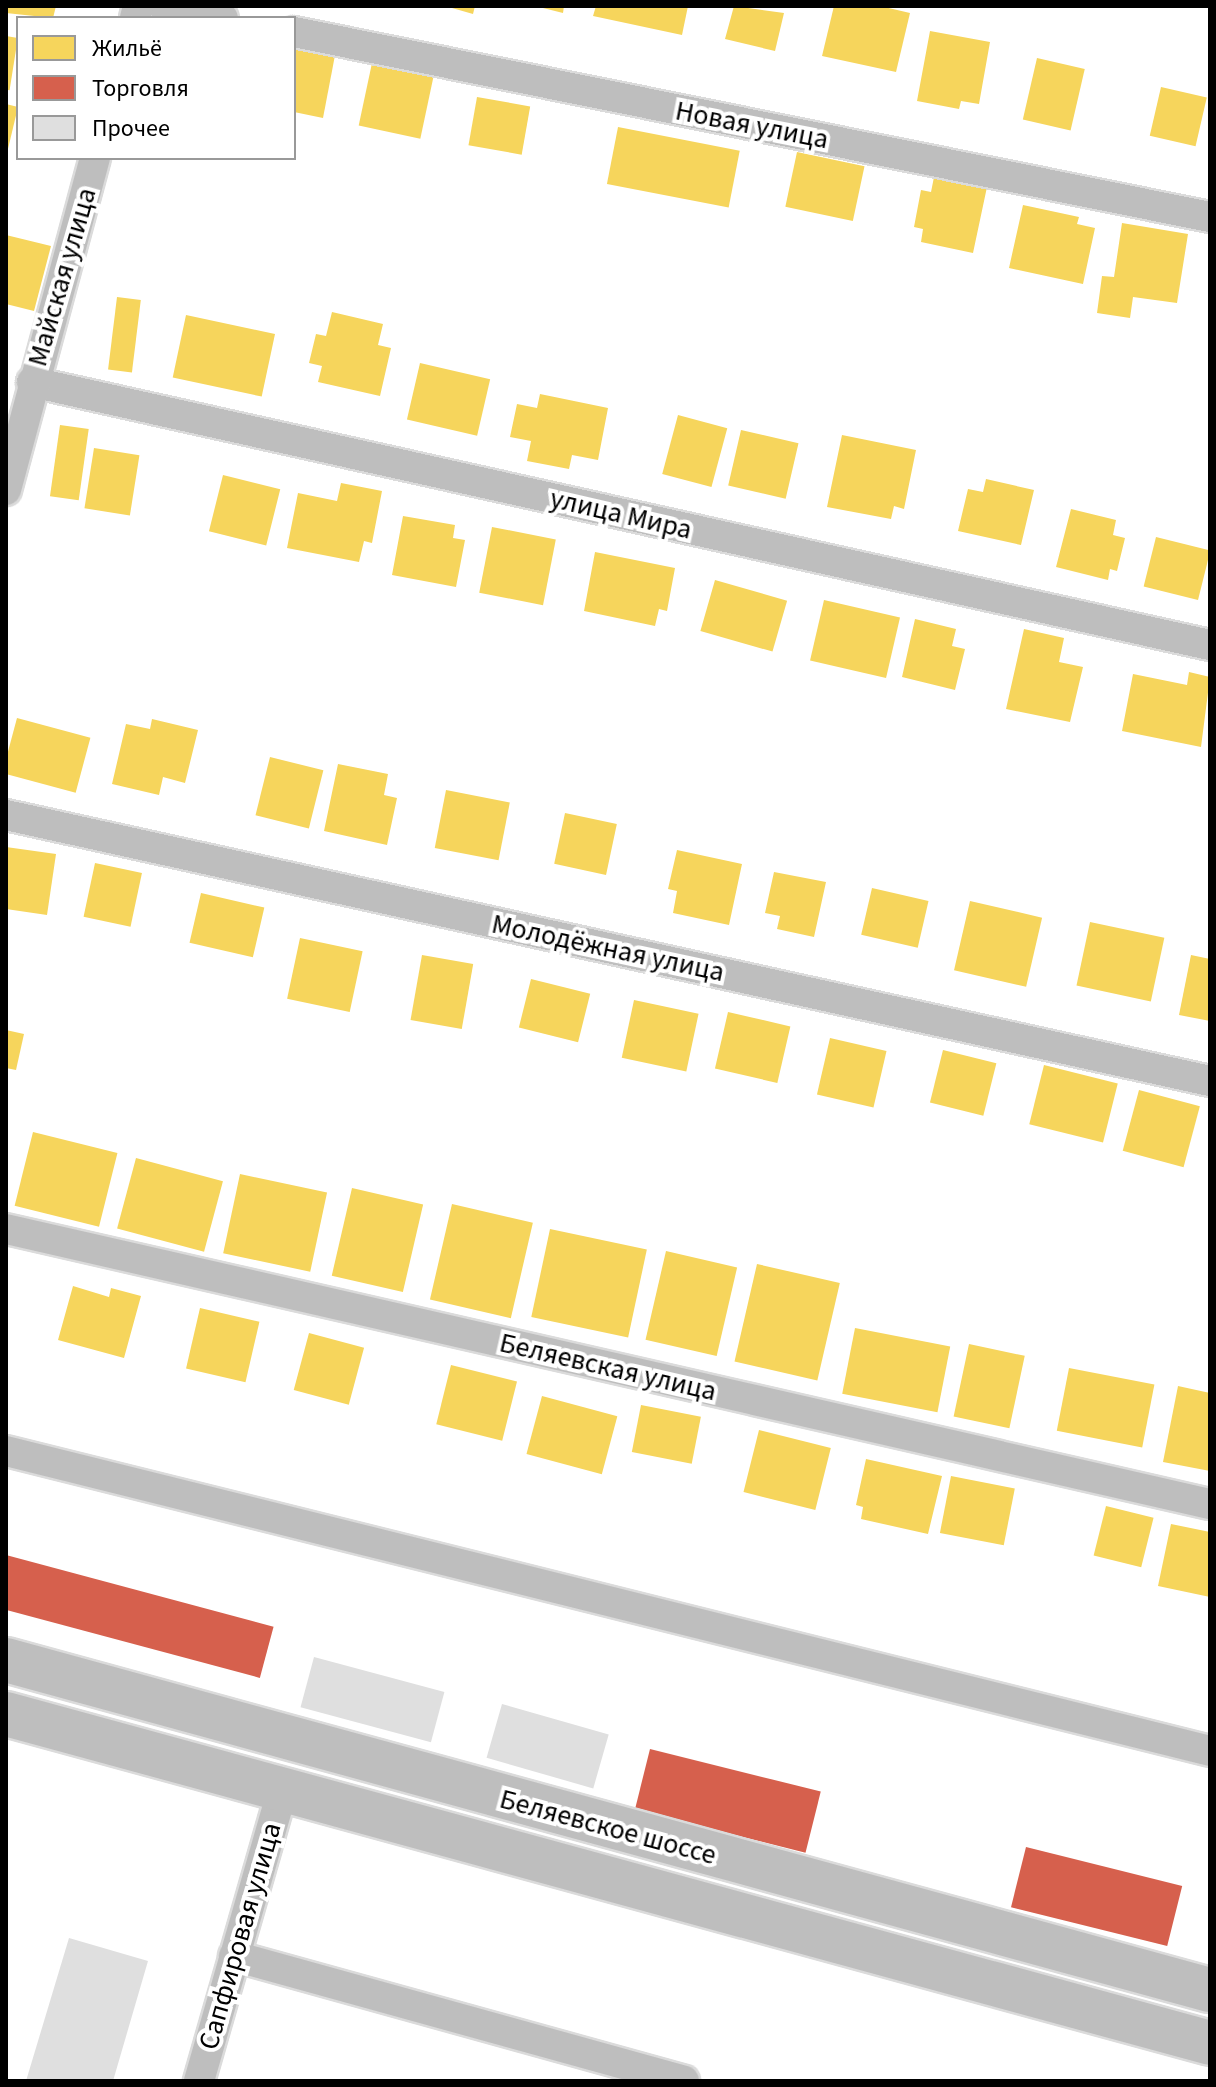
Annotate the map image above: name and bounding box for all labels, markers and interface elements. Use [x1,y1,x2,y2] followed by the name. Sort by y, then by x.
[16,16,296,160] legend
[92,31,162,66] text: Жильё
[92,71,189,106] text: Торговля
[673,94,831,156] street label: Новая улица
[92,111,170,146] text: Прочее
[20,184,104,370] street label: Майская улица
[547,481,695,547] street label: улица Мира
[489,907,727,989] street label: Молодёжная улица
[496,1326,720,1408] street label: Беляевская улица
[496,1782,720,1872] street label: Беляевское шоссе
[192,1819,288,2053] street label: Сапфировая улица

